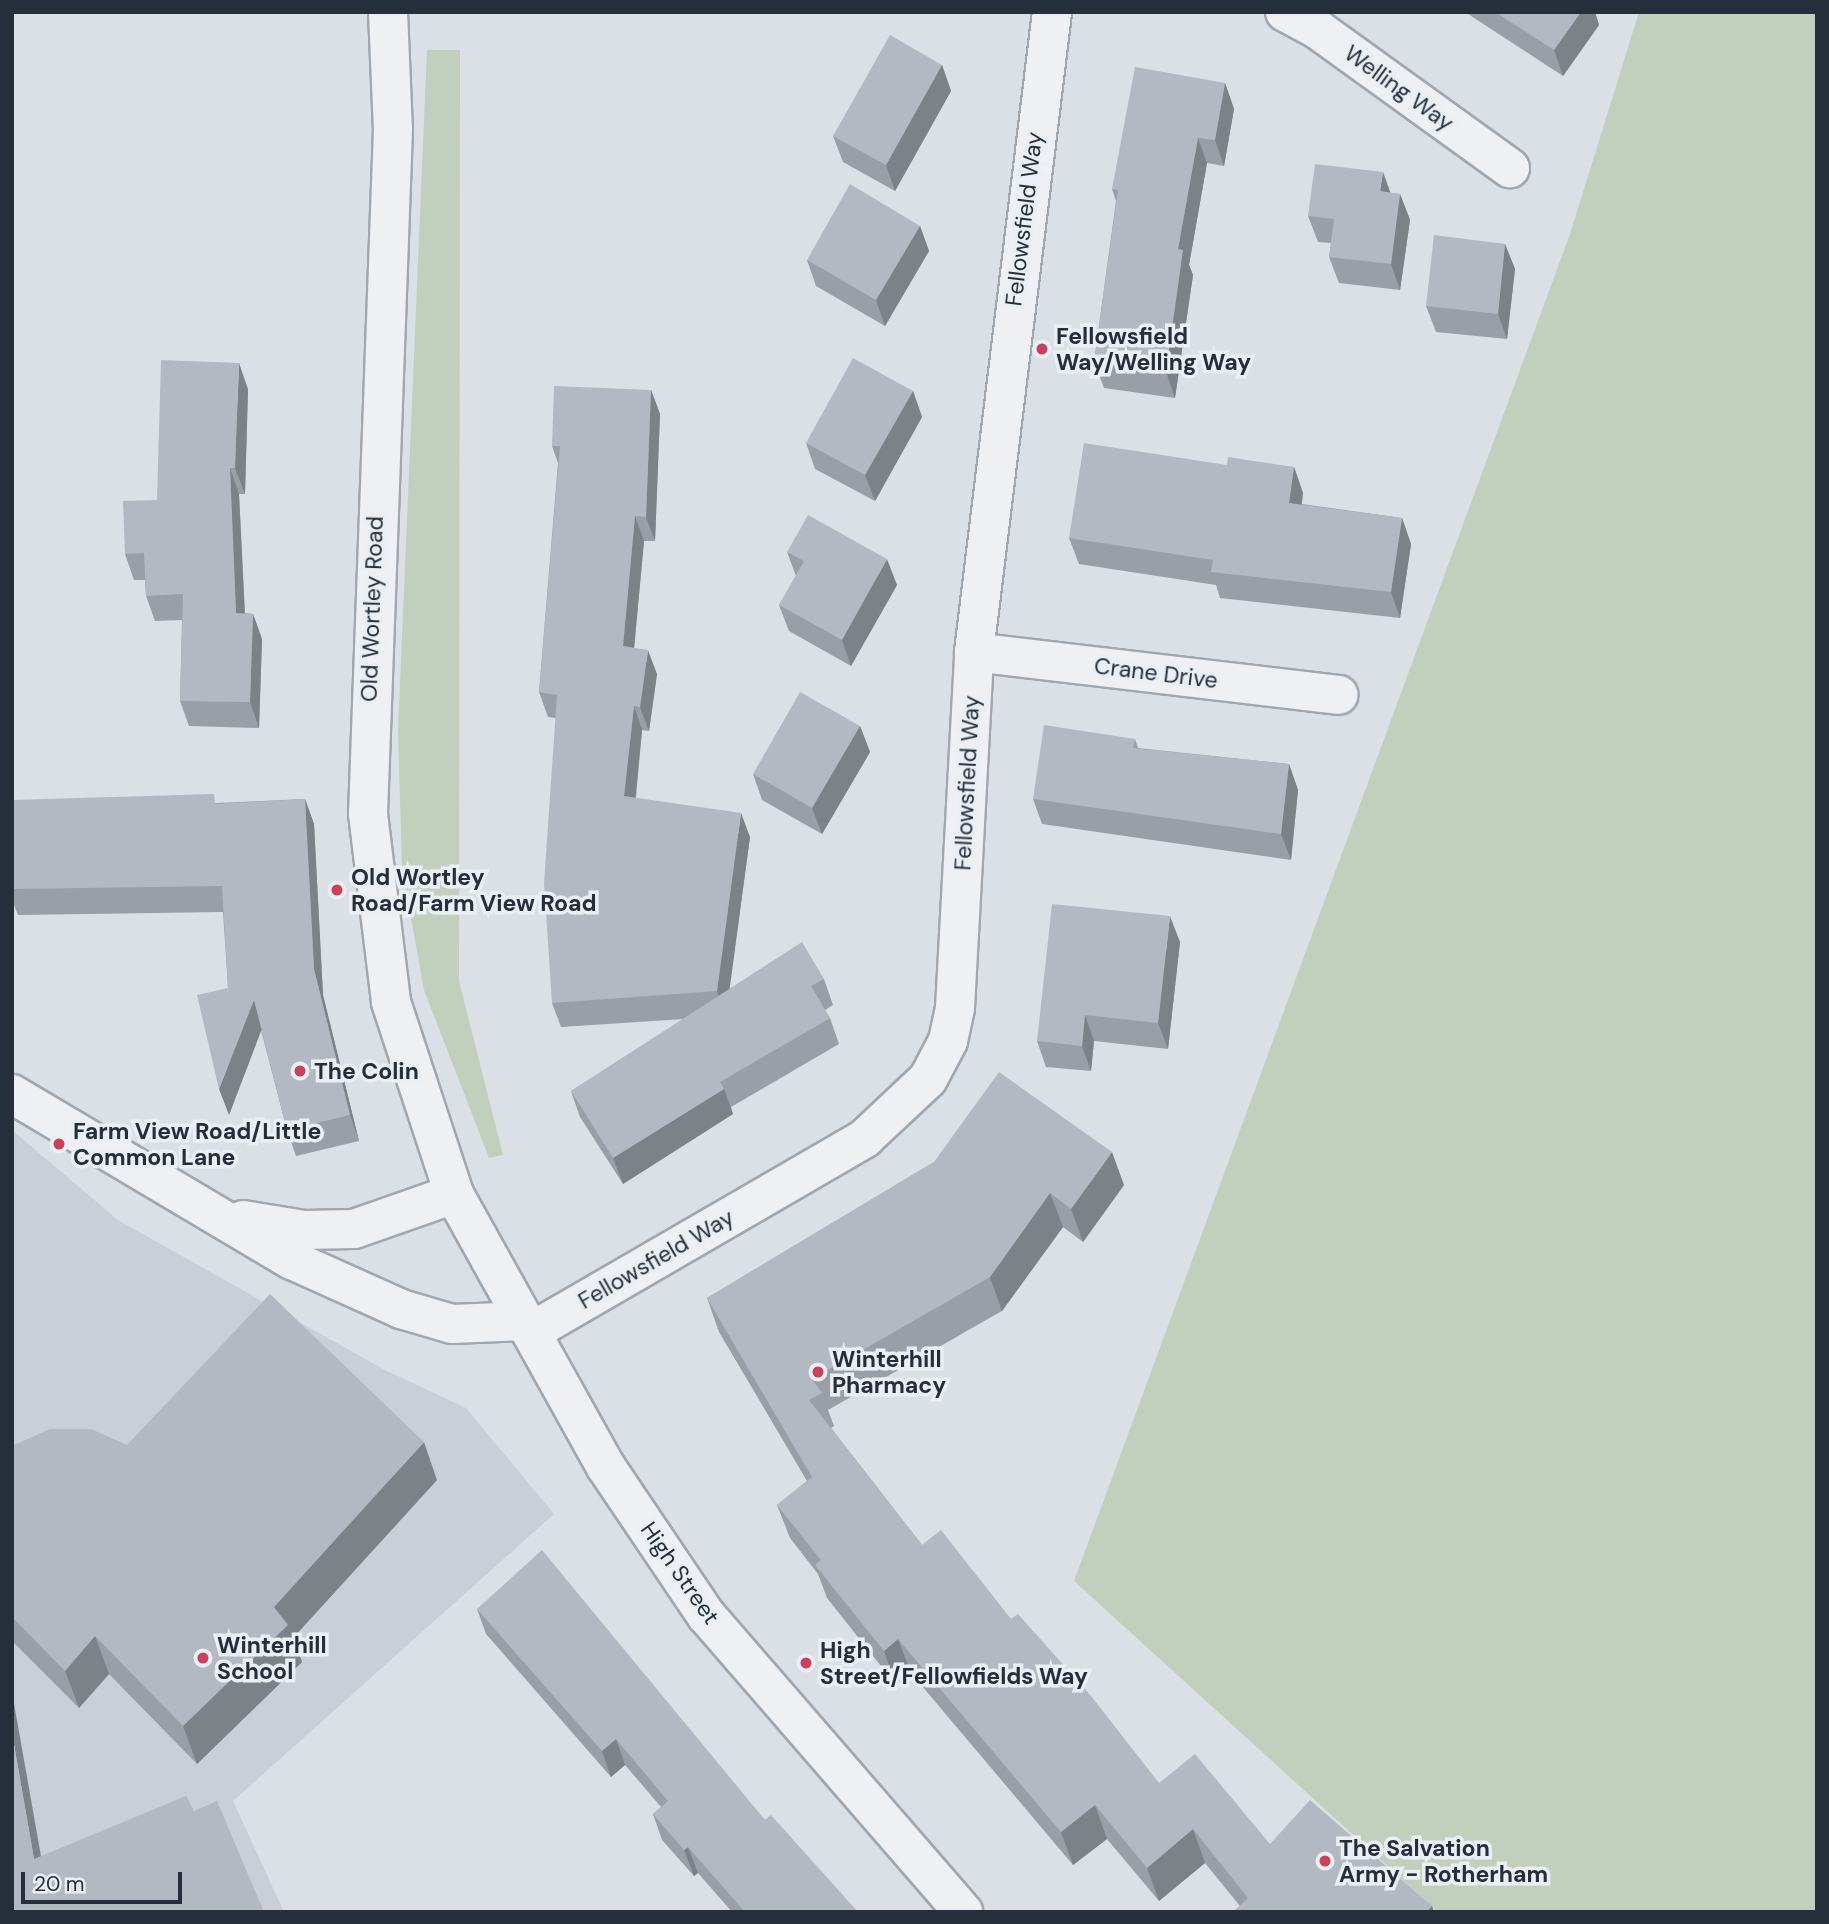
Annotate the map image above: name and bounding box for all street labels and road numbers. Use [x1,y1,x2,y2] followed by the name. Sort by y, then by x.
[1339,39,1459,137] street label: Welling Way
[1000,130,1048,308] street label: Fellowsfield Way
[355,516,389,702] street label: Old Wortley Road
[1093,652,1219,694] street label: Crane Drive
[949,695,985,871] street label: Fellowsfield Way
[573,1203,739,1315] street label: Fellowsfield Way
[635,1517,725,1629] street label: High Street

